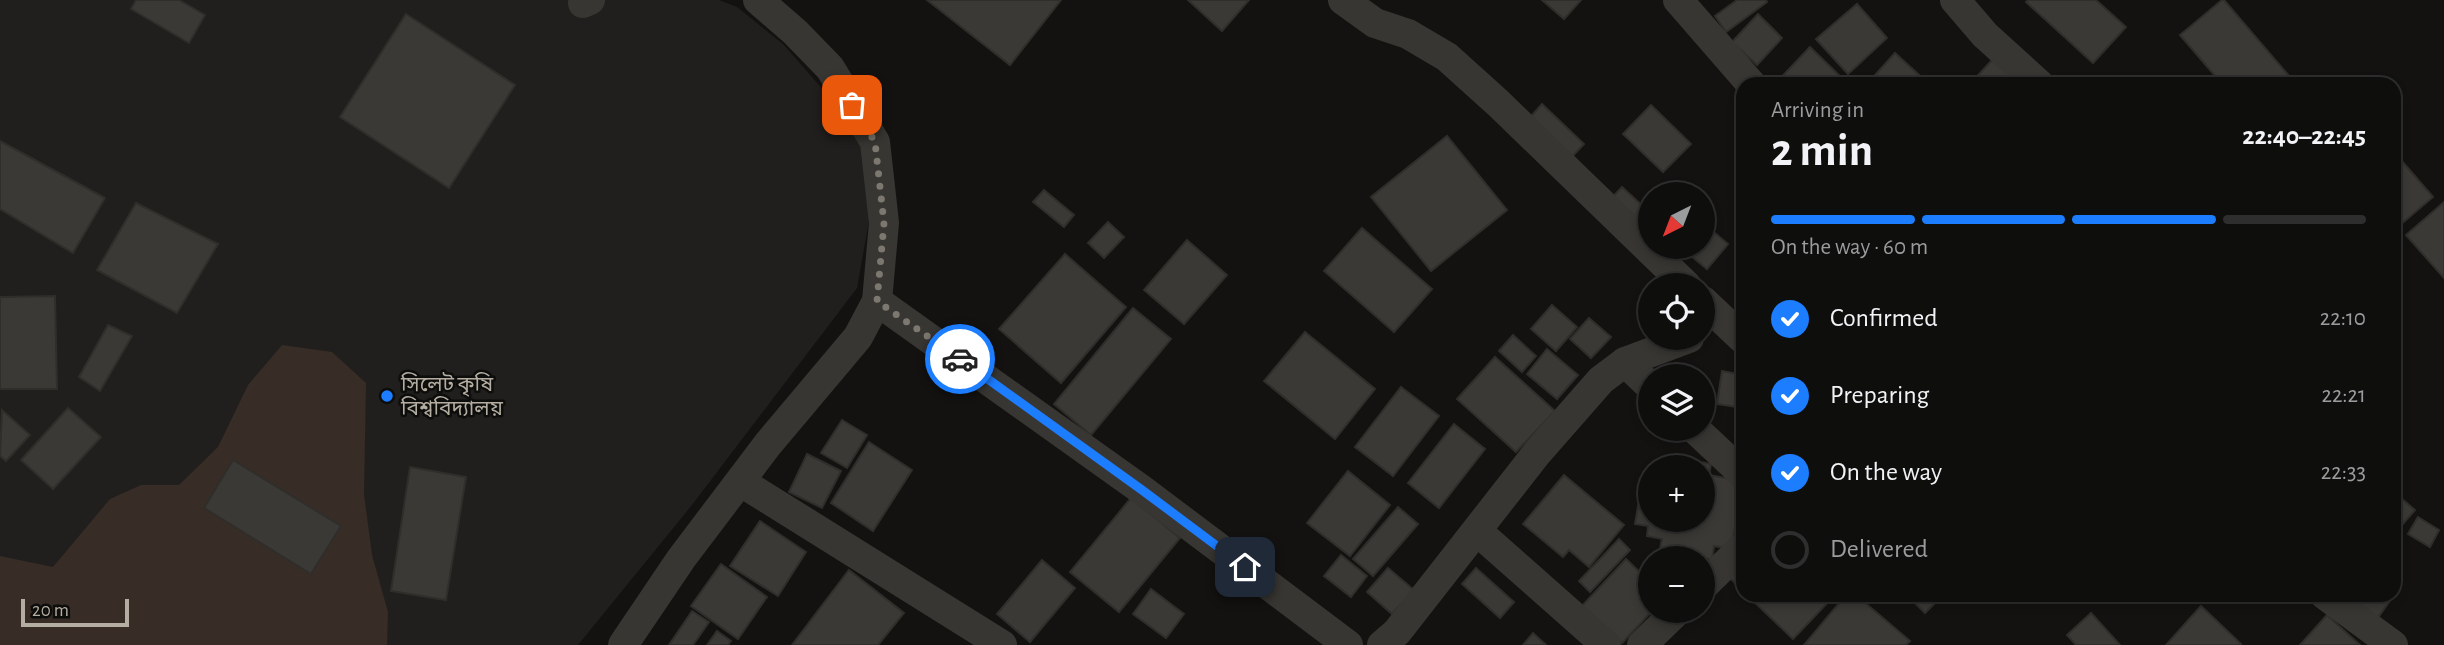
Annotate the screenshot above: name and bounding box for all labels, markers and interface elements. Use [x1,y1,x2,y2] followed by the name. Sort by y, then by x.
[822,75,882,135] pin
[833,86,871,124] icon: bag
[1771,99,1864,122] text: Arriving in
[2242,123,2366,149] text: 22:40–22:45
[1771,128,1873,174] text: 2 min
[1638,182,1715,259] north arrow
[1638,182,1715,623] map controls
[1771,236,1928,259] text: On the way · 60 m
[1638,273,1715,350] button: locate
[1771,300,1809,338] icon: check
[1830,305,1938,331] text: Confirmed
[2320,307,2366,330] text: 22:10
[925,324,995,394] courier
[941,340,979,378] icon: car
[1638,364,1715,441] button: layers
[400,372,504,419] place label: সিলেট কৃষি বিশ্ববিদ্যালয়
[1771,377,1809,415] icon: check
[1830,382,1929,408] text: Preparing
[2321,384,2366,407] text: 22:21
[379,388,395,404] marker: সিলেট কৃষি বিশ্ববিদ্যালয়
[1771,454,1809,492] icon: check
[1638,455,1715,532] button: +
[1830,459,1942,485] text: On the way
[2321,461,2366,484] text: 22:33
[1830,536,1928,562] text: Delivered
[1215,537,1275,597] pin
[1638,546,1715,623] button: −
[1226,548,1264,586] icon: home
[21,596,130,628] scale bar
[32,601,69,620] text: 20 m

